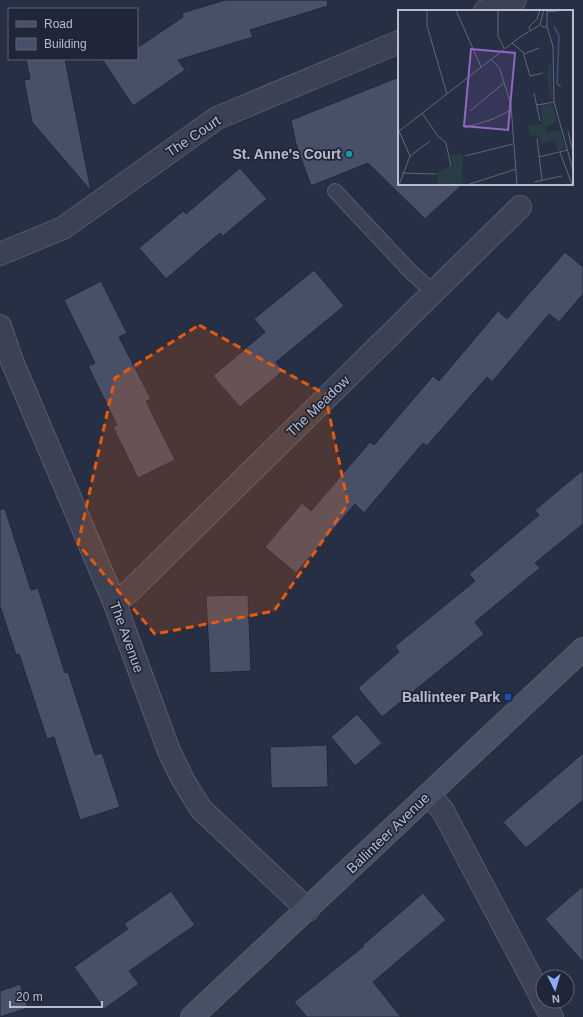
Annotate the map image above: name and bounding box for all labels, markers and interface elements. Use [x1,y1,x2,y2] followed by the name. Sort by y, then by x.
[8,8,138,60] legend
[398,10,573,185] inset map
[44,17,73,31] text: Road
[44,37,87,51] text: Building
[163,112,223,160] street label: The Court
[232,146,341,162] place label: St. Anne's Court
[344,149,354,159] marker: St. Anne's Court
[283,372,353,440] street label: The Meadow
[107,599,147,675] street label: The Avenue
[402,689,500,705] place label: Ballinteer Park
[503,692,513,702] marker: Ballinteer Park
[343,789,433,877] street label: Ballinteer Avenue
[535,969,575,1009] north arrow
[10,983,102,1009] scale bar
[16,990,43,1004] text: 20 m
[551,993,560,1005] text: N

